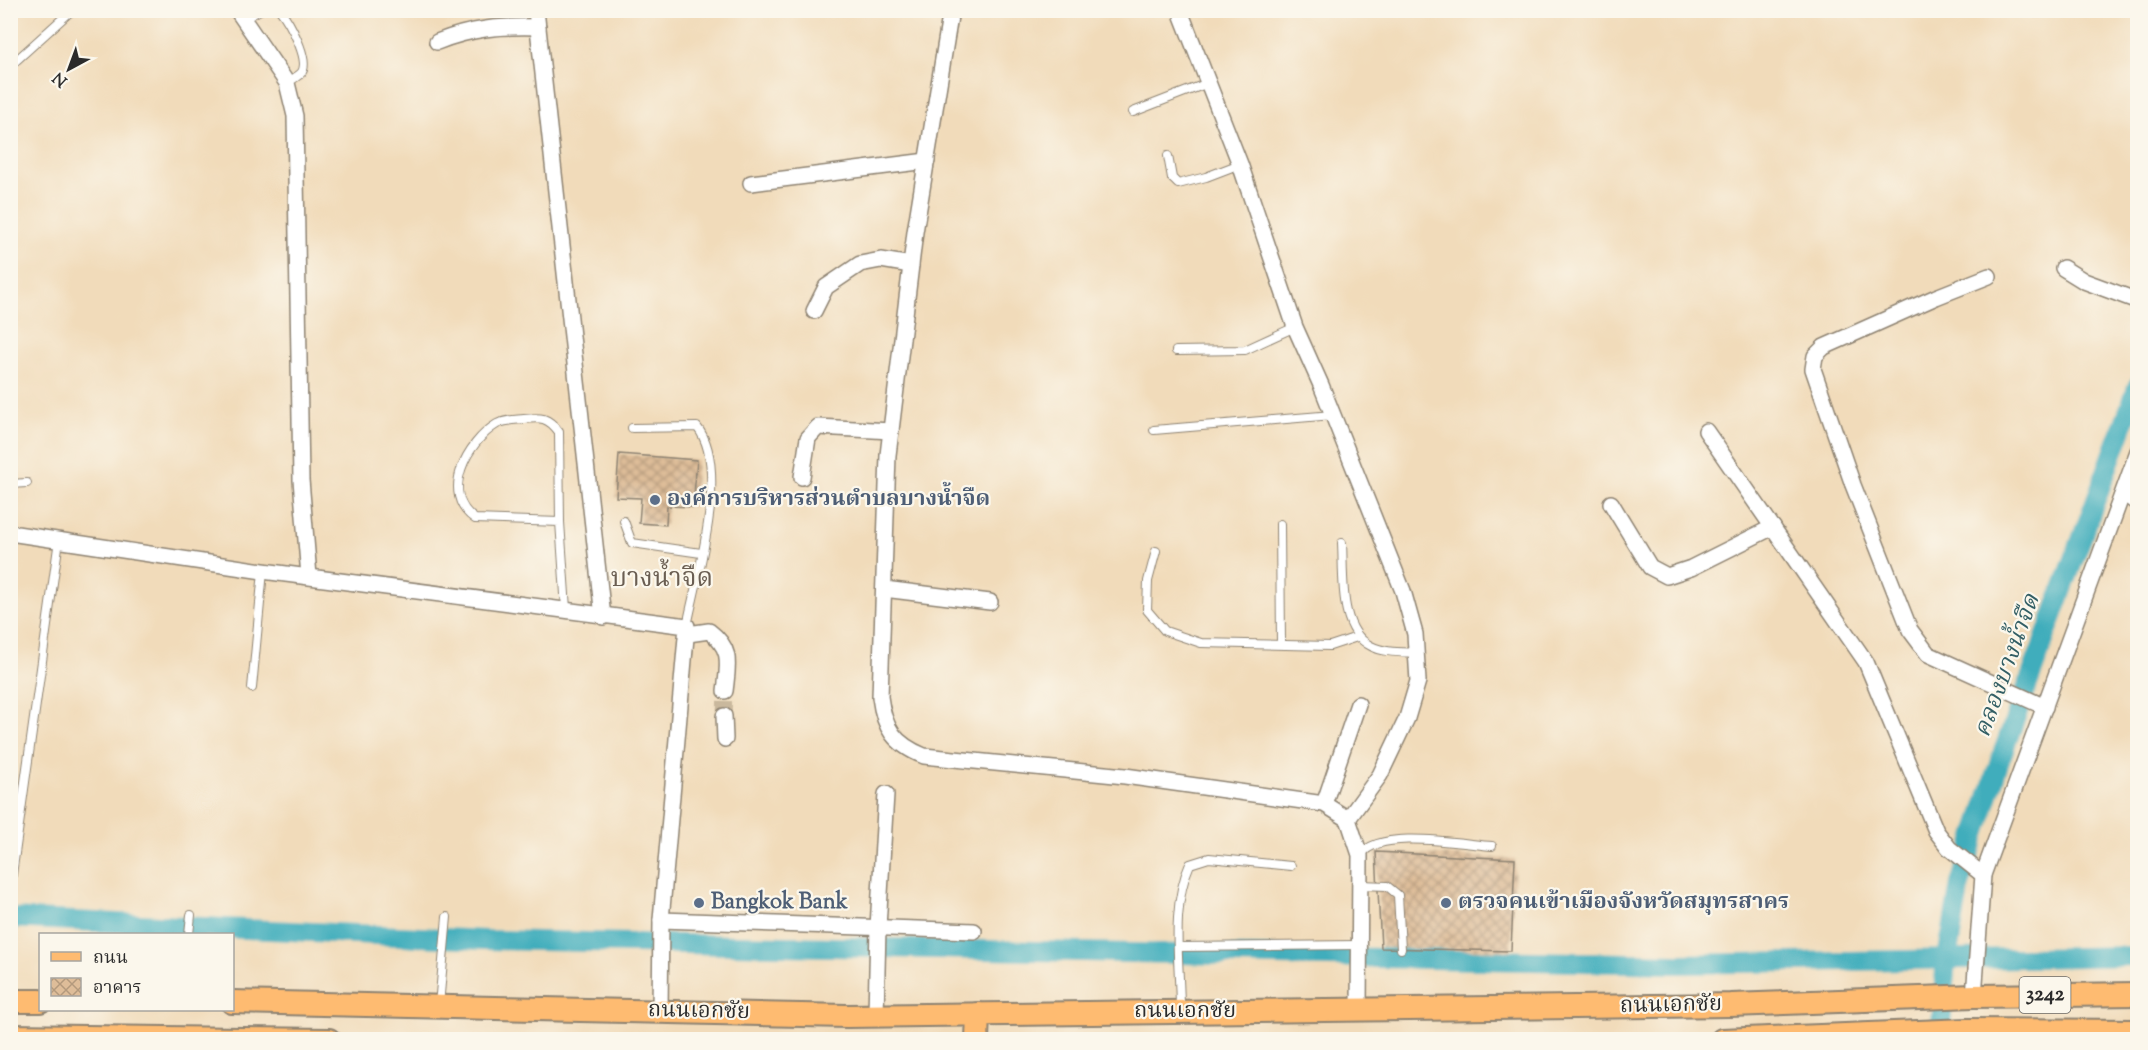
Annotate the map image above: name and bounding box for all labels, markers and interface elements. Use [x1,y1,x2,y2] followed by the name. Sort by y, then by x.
[39,39,99,99] north arrow
[48,65,73,91] text: N
[667,481,990,516] place label: องค์การบริหารส่วนตำบลบางน้ำจืด
[648,493,662,507] marker: องค์การบริหารส่วนตำบลบางน้ำจืด
[611,558,713,598] district label: บางน้ำจืด
[1964,588,2050,742] water label: คลองบางน้ำจืด
[711,887,848,919] place label: Bangkok Bank
[1458,887,1789,919] place label: ตรวจคนเข้าเมืองจังหวัดสมุทรสาคร
[692,896,706,910] marker: Bangkok Bank
[1439,896,1453,910] marker: ตรวจคนเข้าเมืองจังหวัดสมุทรสาคร
[39,933,234,1011] legend
[93,946,128,972] text: ถนน
[93,976,142,1002] text: อาคาร
[2020,977,2070,1013] road number: 3242
[1620,989,1722,1023] street label: ถนนเอกชัย
[648,995,750,1029] street label: ถนนเอกชัย
[1134,996,1236,1028] street label: ถนนเอกชัย

